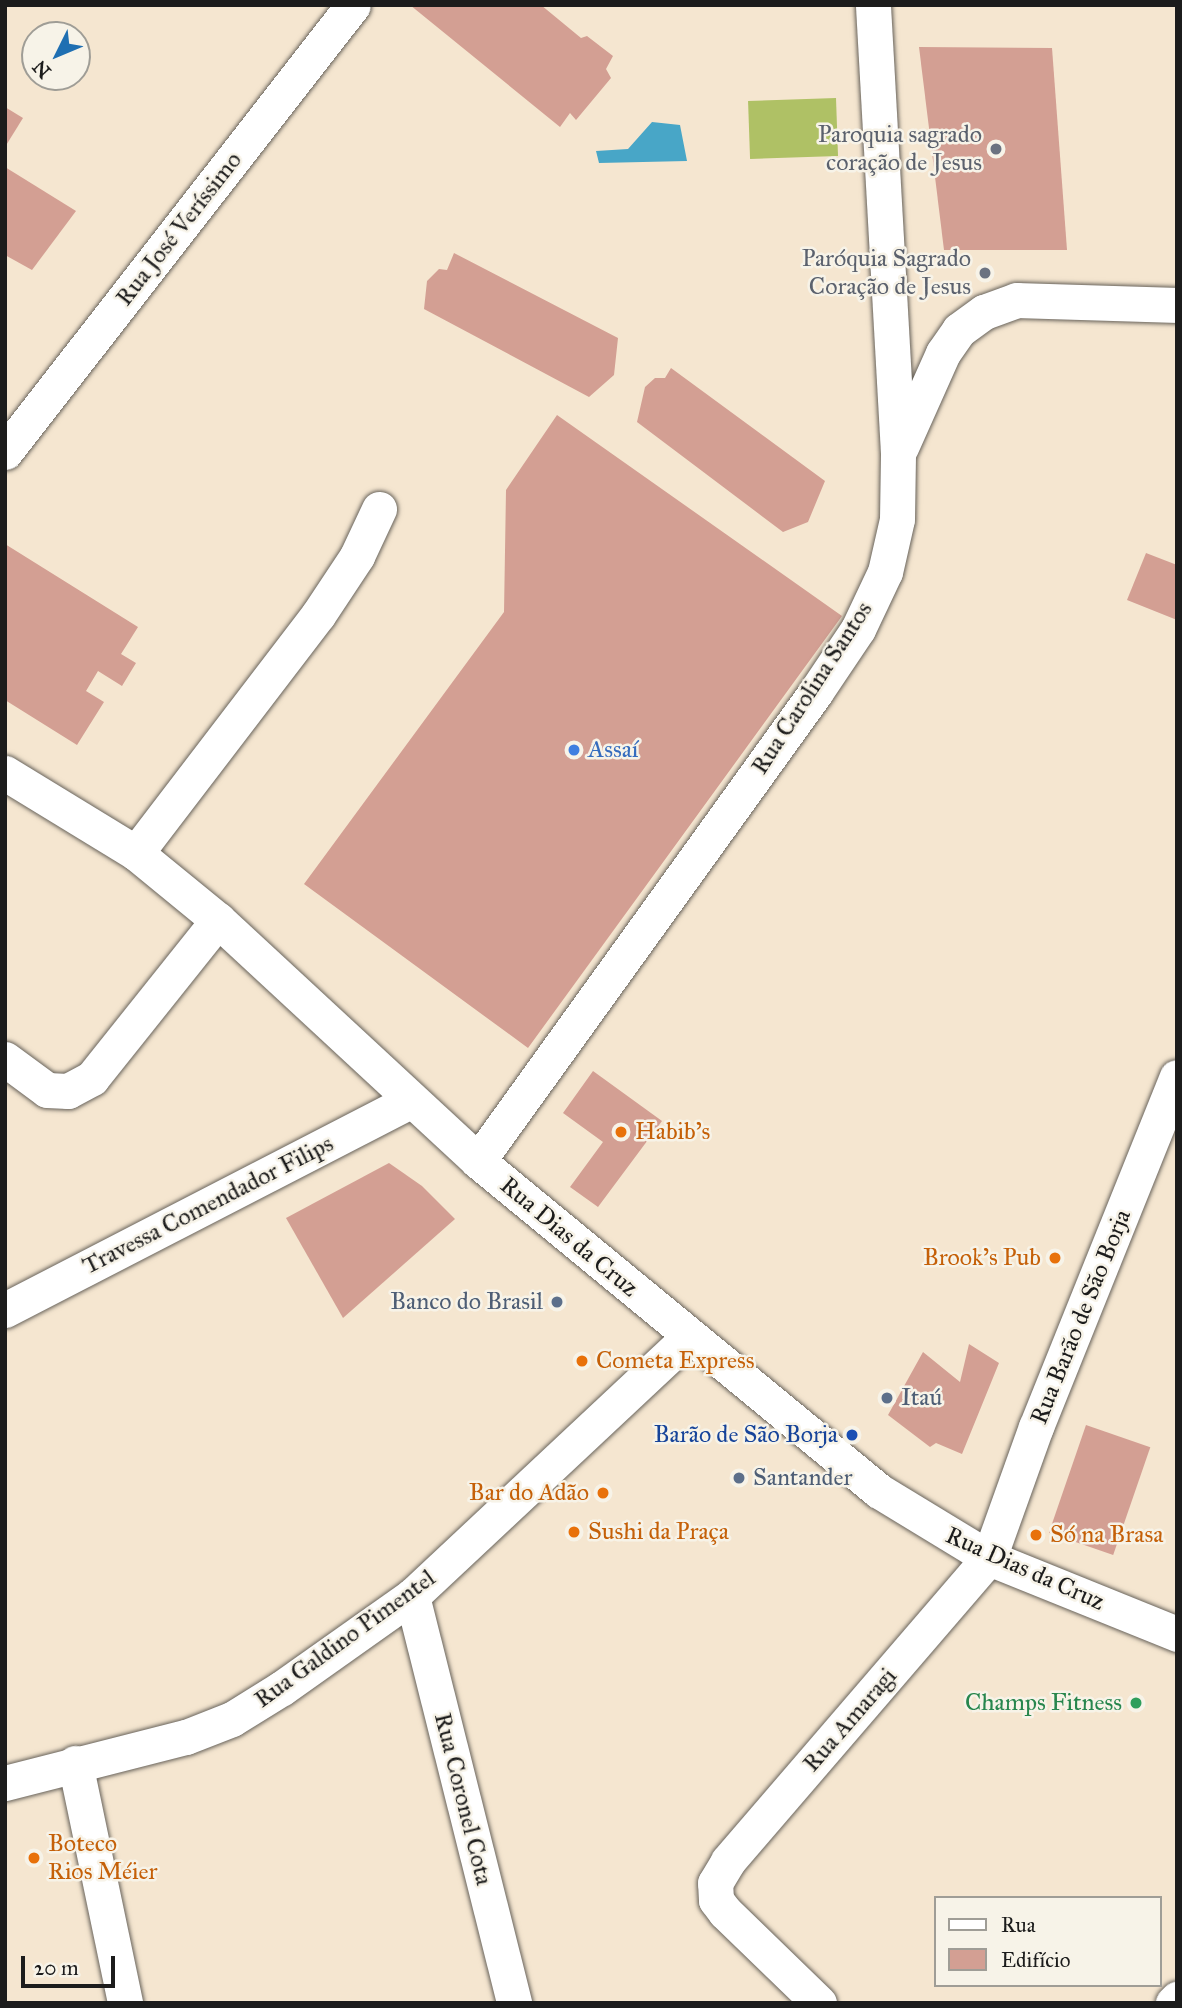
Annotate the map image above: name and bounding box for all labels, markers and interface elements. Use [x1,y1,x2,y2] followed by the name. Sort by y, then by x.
[21,21,91,91] north arrow
[28,56,56,83] text: N
[818,121,982,177] place label: Paroquia sagrado coração de Jesus
[988,141,1004,157] marker: Paroquia sagrado coração de Jesus
[110,146,248,312] street label: Rua José Veríssimo
[802,245,971,301] place label: Paróquia Sagrado Coração de Jesus
[977,265,993,281] marker: Paróquia Sagrado Coração de Jesus
[745,596,879,780] street label: Rua Carolina Santos
[588,736,638,764] place label: Assaí
[566,742,582,758] marker: Assaí
[635,1118,710,1146] place label: Habib's
[613,1124,629,1140] marker: Habib's
[78,1129,338,1281] street label: Travessa Comendador Filips
[494,1171,644,1303] street label: Rua Dias da Cruz
[1025,1205,1137,1429] street label: Rua Barão de São Borja
[923,1244,1041,1272] place label: Brook's Pub
[1047,1250,1063,1266] marker: Brook's Pub
[390,1288,543,1316] place label: Banco do Brasil
[549,1294,565,1310] marker: Banco do Brasil
[596,1347,755,1375] place label: Cometa Express
[574,1353,590,1369] marker: Cometa Express
[901,1384,942,1412] place label: Itaú
[879,1390,895,1406] marker: Itaú
[654,1421,838,1449] place label: Barão de São Borja
[844,1427,860,1443] marker: Barão de São Borja
[753,1464,852,1492] place label: Santander
[731,1470,747,1486] marker: Santander
[469,1479,589,1507] place label: Bar do Adão
[595,1485,611,1501] marker: Bar do Adão
[588,1518,729,1546] place label: Sushi da Praça
[941,1521,1109,1617] street label: Rua Dias da Cruz
[1050,1521,1163,1549] place label: Só na Brasa
[566,1524,582,1540] marker: Sushi da Praça
[1028,1527,1044,1543] marker: Só na Brasa
[249,1564,441,1714] street label: Rua Galdino Pimentel
[797,1662,903,1778] street label: Rua Amaragi
[965,1689,1122,1717] place label: Champs Fitness
[1128,1695,1144,1711] marker: Champs Fitness
[428,1710,498,1888] street label: Rua Coronel Cota
[48,1830,158,1886] place label: Boteco Rios Méier
[26,1850,42,1866] marker: Boteco Rios Méier
[934,1896,1161,1987] legend
[1001,1912,1036,1938] text: Rua
[24,1941,119,1985] scale bar
[1001,1947,1070,1973] text: Edifício
[34,1955,79,1981] text: 20 m

